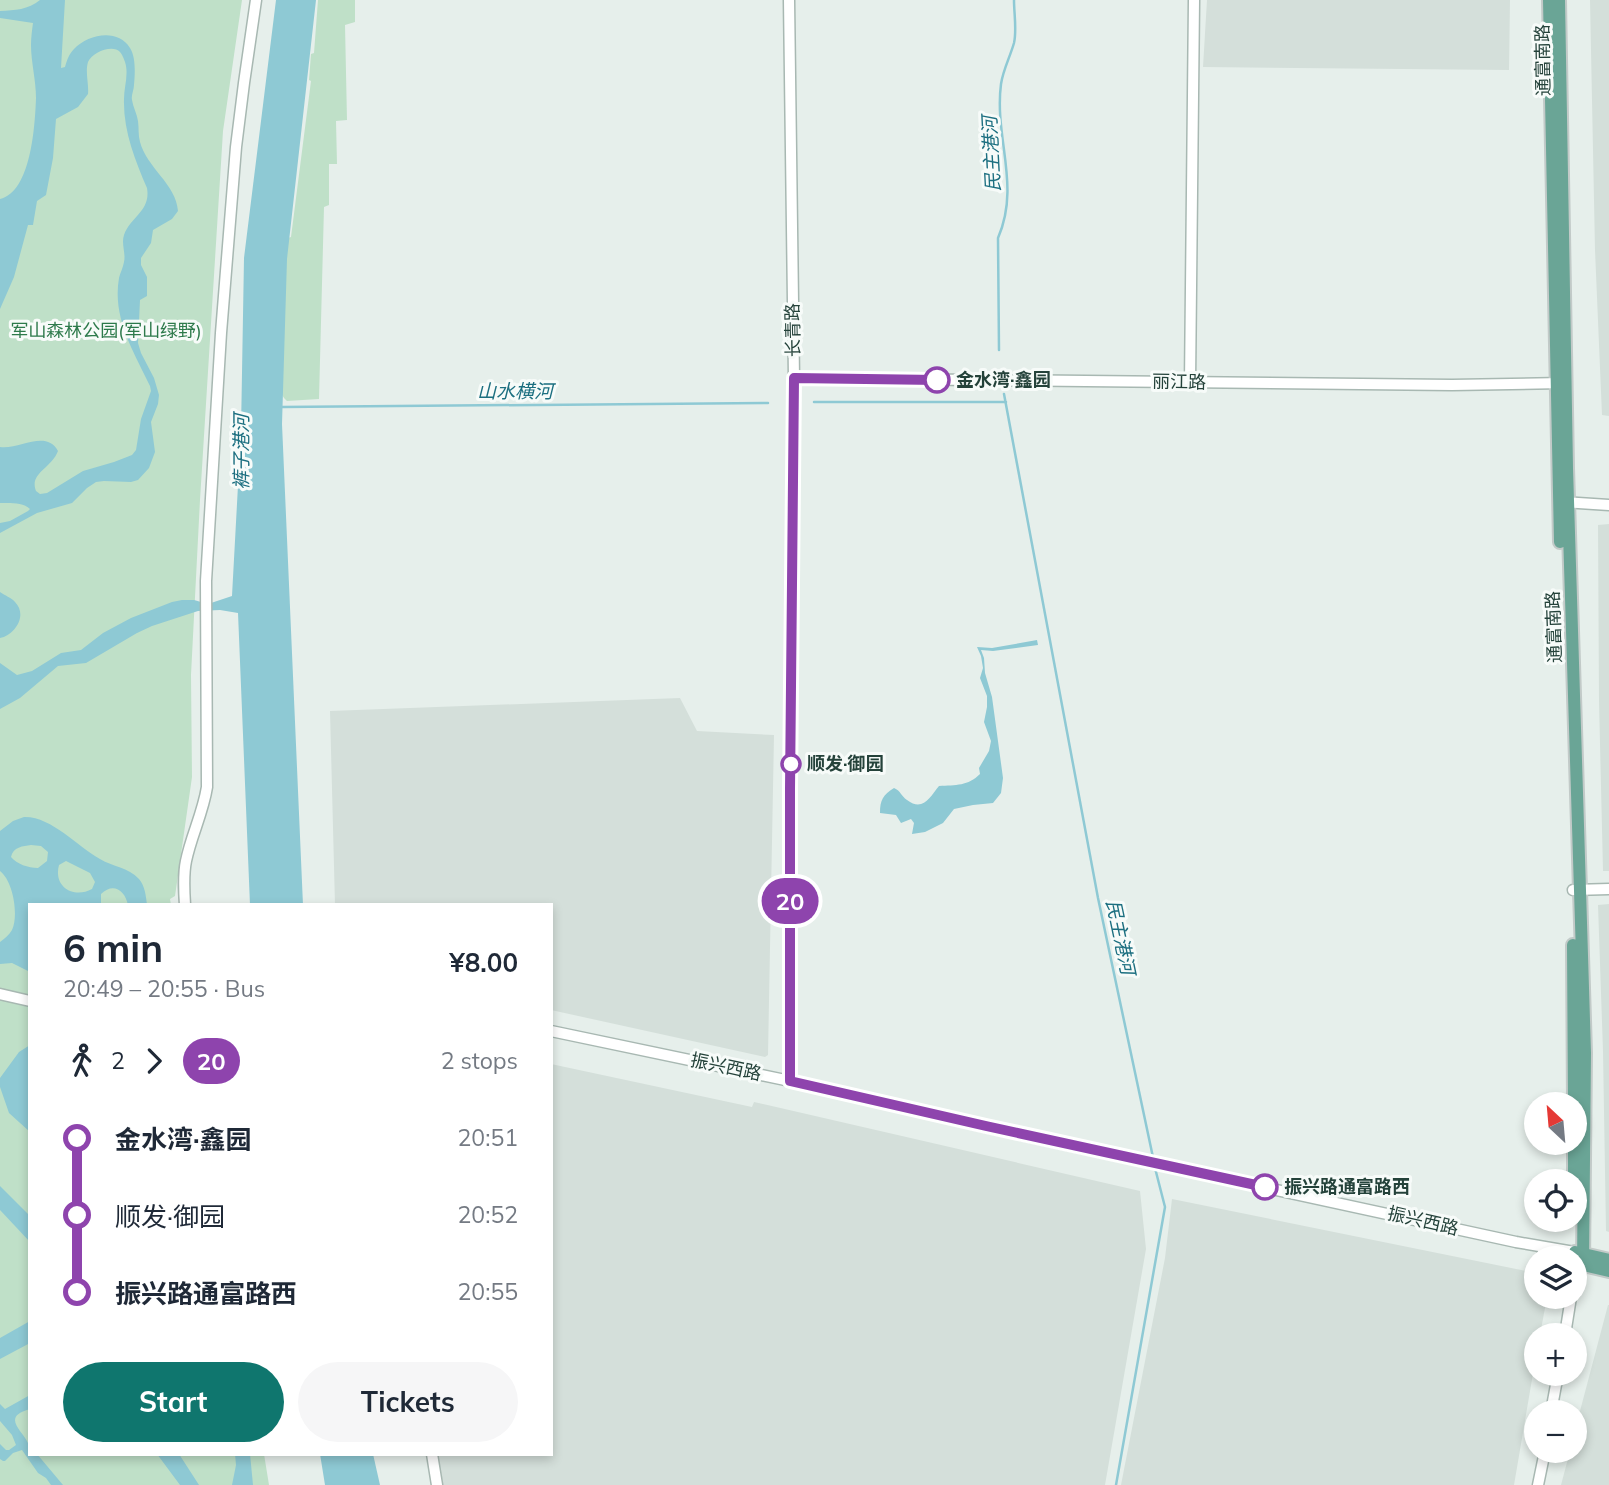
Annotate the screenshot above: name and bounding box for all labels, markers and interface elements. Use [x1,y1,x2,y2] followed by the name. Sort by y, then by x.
[1530,24,1555,96] street label: 通富南路
[977,111,1005,193] water label: 民主港河
[781,303,804,357] street label: 长青路
[10,319,202,342] park label: 军山森林公园(军山绿野)
[924,367,950,393] marker: 金水湾·鑫园
[956,368,1051,391] place label: 金水湾·鑫园
[1152,370,1206,393] street label: 丽江路
[477,379,557,403] water label: 山水横河
[229,410,253,490] water label: 裤子港河
[1541,591,1566,663] street label: 通富南路
[807,752,884,775] place label: 顺发·御园
[781,754,801,774] marker: 顺发·御园
[758,878,822,924] line badge: 20
[776,886,804,916] text: 20
[1101,897,1141,981] water label: 民主港河
[63,924,163,972] text: 6 min
[449,946,518,979] text: ¥8.00
[63,974,265,1003] text: 20:49 – 20:55 · Bus
[63,1042,101,1080] icon: walk
[135,1042,173,1080] icon: forward
[111,1046,125,1075] text: 2
[197,1046,226,1076] text: 20
[441,1046,518,1075] text: 2 stops
[688,1048,764,1085] street label: 振兴西路
[1524,1092,1587,1155] north arrow
[1524,1092,1587,1463] map controls
[115,1123,252,1156] text: 金水湾·鑫园
[458,1123,518,1152] text: 20:51
[1524,1169,1587,1232] button: locate
[1252,1174,1278,1200] marker: 振兴路通富路西
[1284,1175,1410,1198] place label: 振兴路通富路西
[115,1200,225,1233] text: 顺发·御园
[458,1200,518,1229] text: 20:52
[1385,1201,1461,1240] street label: 振兴西路
[1524,1246,1587,1309] button: layers
[115,1277,297,1310] text: 振兴路通富路西
[458,1277,518,1306] text: 20:55
[1524,1323,1587,1386] button: +
[63,1362,284,1442] button: Start
[298,1362,518,1442] button: Tickets
[1524,1400,1587,1463] button: −

